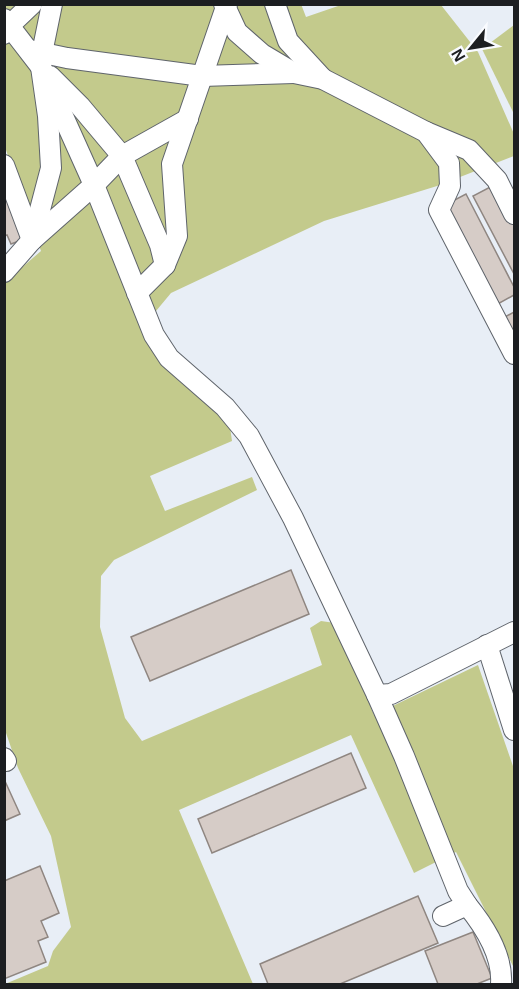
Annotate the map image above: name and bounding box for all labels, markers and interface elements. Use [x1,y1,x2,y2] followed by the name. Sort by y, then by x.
[441,18,501,78] north arrow
[448,46,469,65] text: N

